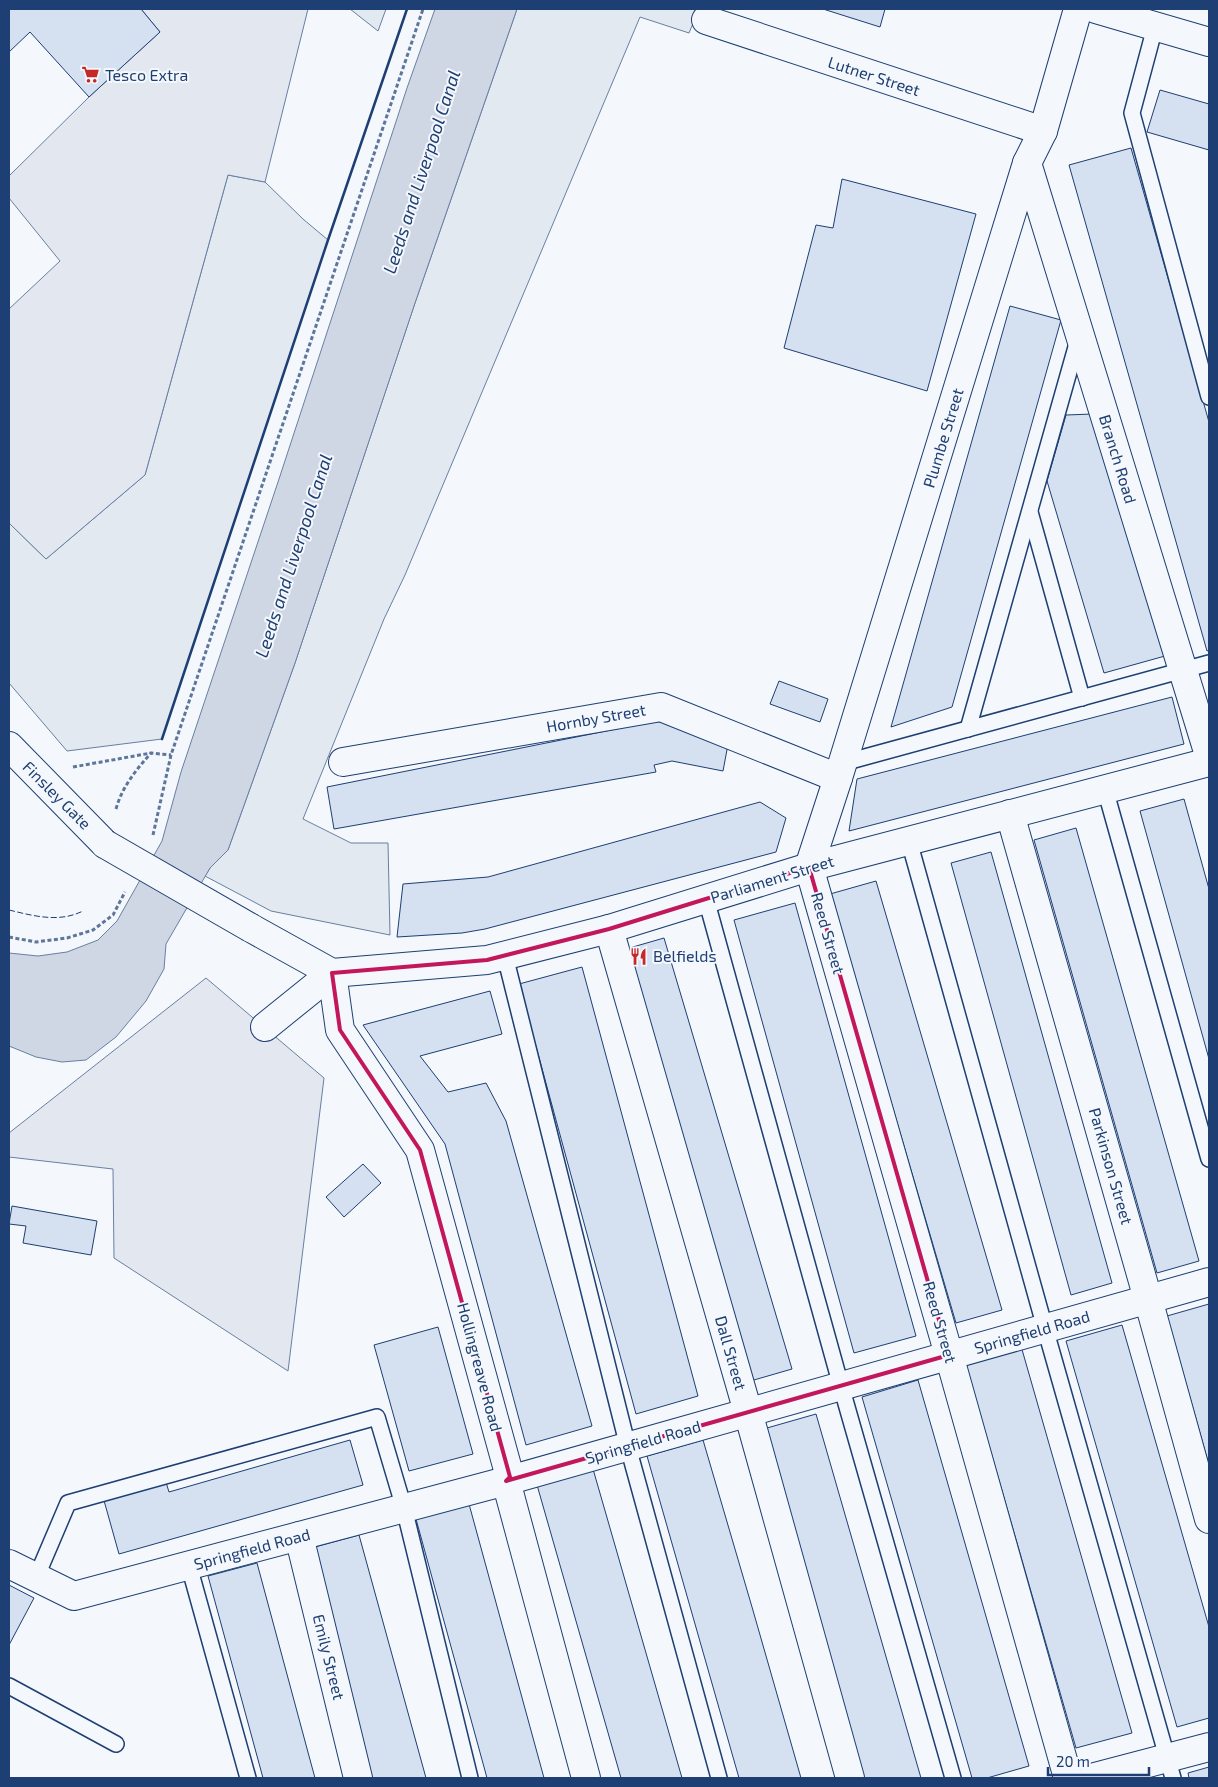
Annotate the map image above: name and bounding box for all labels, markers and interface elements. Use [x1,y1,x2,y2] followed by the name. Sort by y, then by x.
[826,52,922,99] street label: Lutner Street
[81,65,101,85] supermarket icon: Tesco Extra
[105,65,188,84] place label: Tesco Extra
[378,67,464,276] water label: Leeds and Liverpool Canal
[918,386,967,490] street label: Plumbe Street
[1096,412,1141,506] street label: Branch Road
[250,451,336,660] water label: Leeds and Liverpool Canal
[545,699,647,736] street label: Hornby Street
[19,757,95,833] street label: Finsley Gate
[708,851,836,906] street label: Parliament Street
[808,890,849,976] street label: Reed Street
[629,946,649,966] restaurant icon: Belfields
[653,946,717,965] place label: Belfields
[1086,1105,1137,1226] street label: Parkinson Street
[920,1279,961,1365] street label: Reed Street
[454,1300,507,1433] street label: Hollingreave Road
[972,1306,1092,1357] street label: Springfield Road
[712,1313,751,1392] street label: Dall Street
[583,1416,703,1467] street label: Springfield Road
[192,1524,312,1573] street label: Springfield Road
[310,1612,349,1702] street label: Emily Street
[1048,1744,1149,1776] scale bar
[1056,1752,1090,1770] text: 20 m

